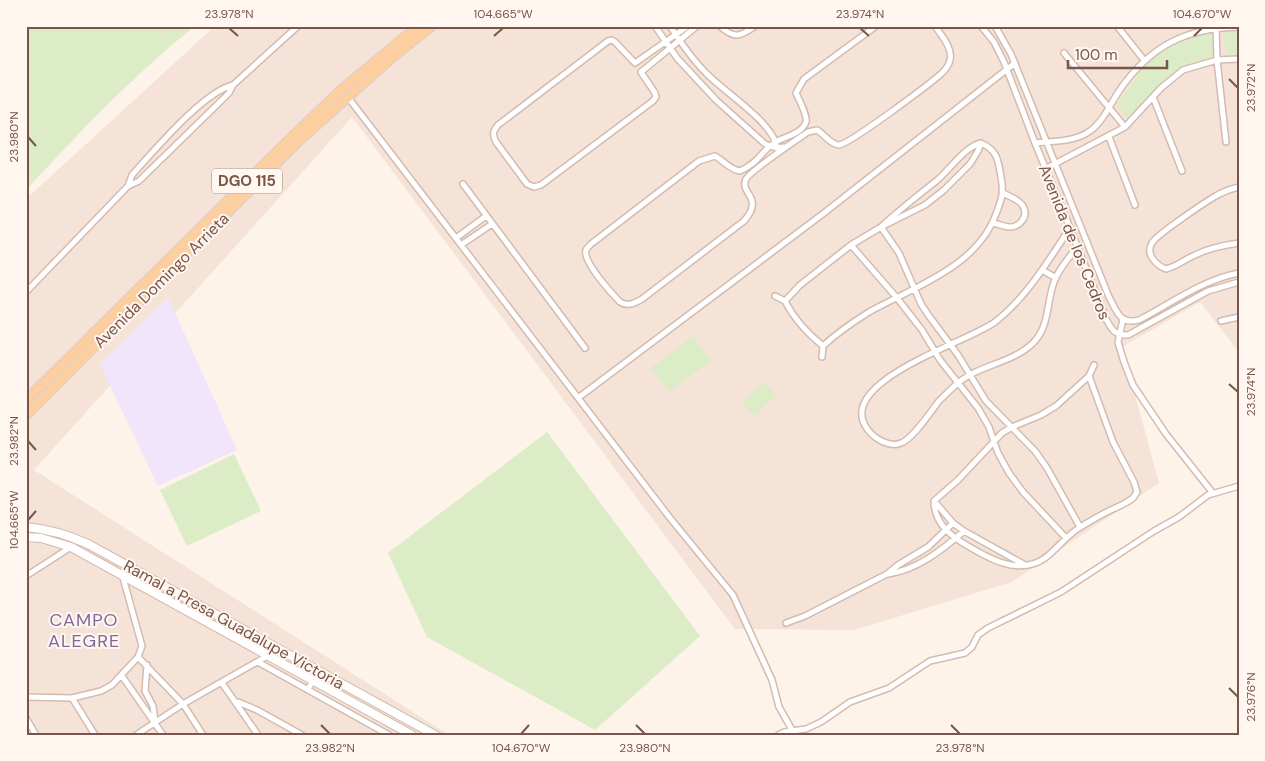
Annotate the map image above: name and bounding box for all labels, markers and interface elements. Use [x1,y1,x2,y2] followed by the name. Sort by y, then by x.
[204,6,254,22] text: 23.978°N
[473,6,533,22] text: 104.665°W
[836,6,884,22] text: 23.974°N
[1173,6,1232,22] text: 104.670°W
[1068,38,1166,70] scale bar
[1075,45,1118,65] text: 100 m
[1243,64,1259,112] text: 23.972°N
[6,111,22,163] text: 23.980°N
[1034,162,1115,323] street label: Avenida de los Cedros
[212,168,282,194] road number: DGO 115
[89,208,234,353] street label: Avenida Domingo Arrieta
[1243,368,1259,416] text: 23.974°N
[6,416,22,466] text: 23.982°N
[6,490,22,550] text: 104.665°W
[120,555,348,694] street label: Ramal a Presa Guadalupe Victoria
[48,608,120,653] district label: CAMPO ALEGRE
[1243,672,1259,722] text: 23.976°N
[305,740,355,756] text: 23.982°N
[492,740,551,756] text: 104.670°W
[619,740,671,756] text: 23.980°N
[935,740,985,756] text: 23.978°N

